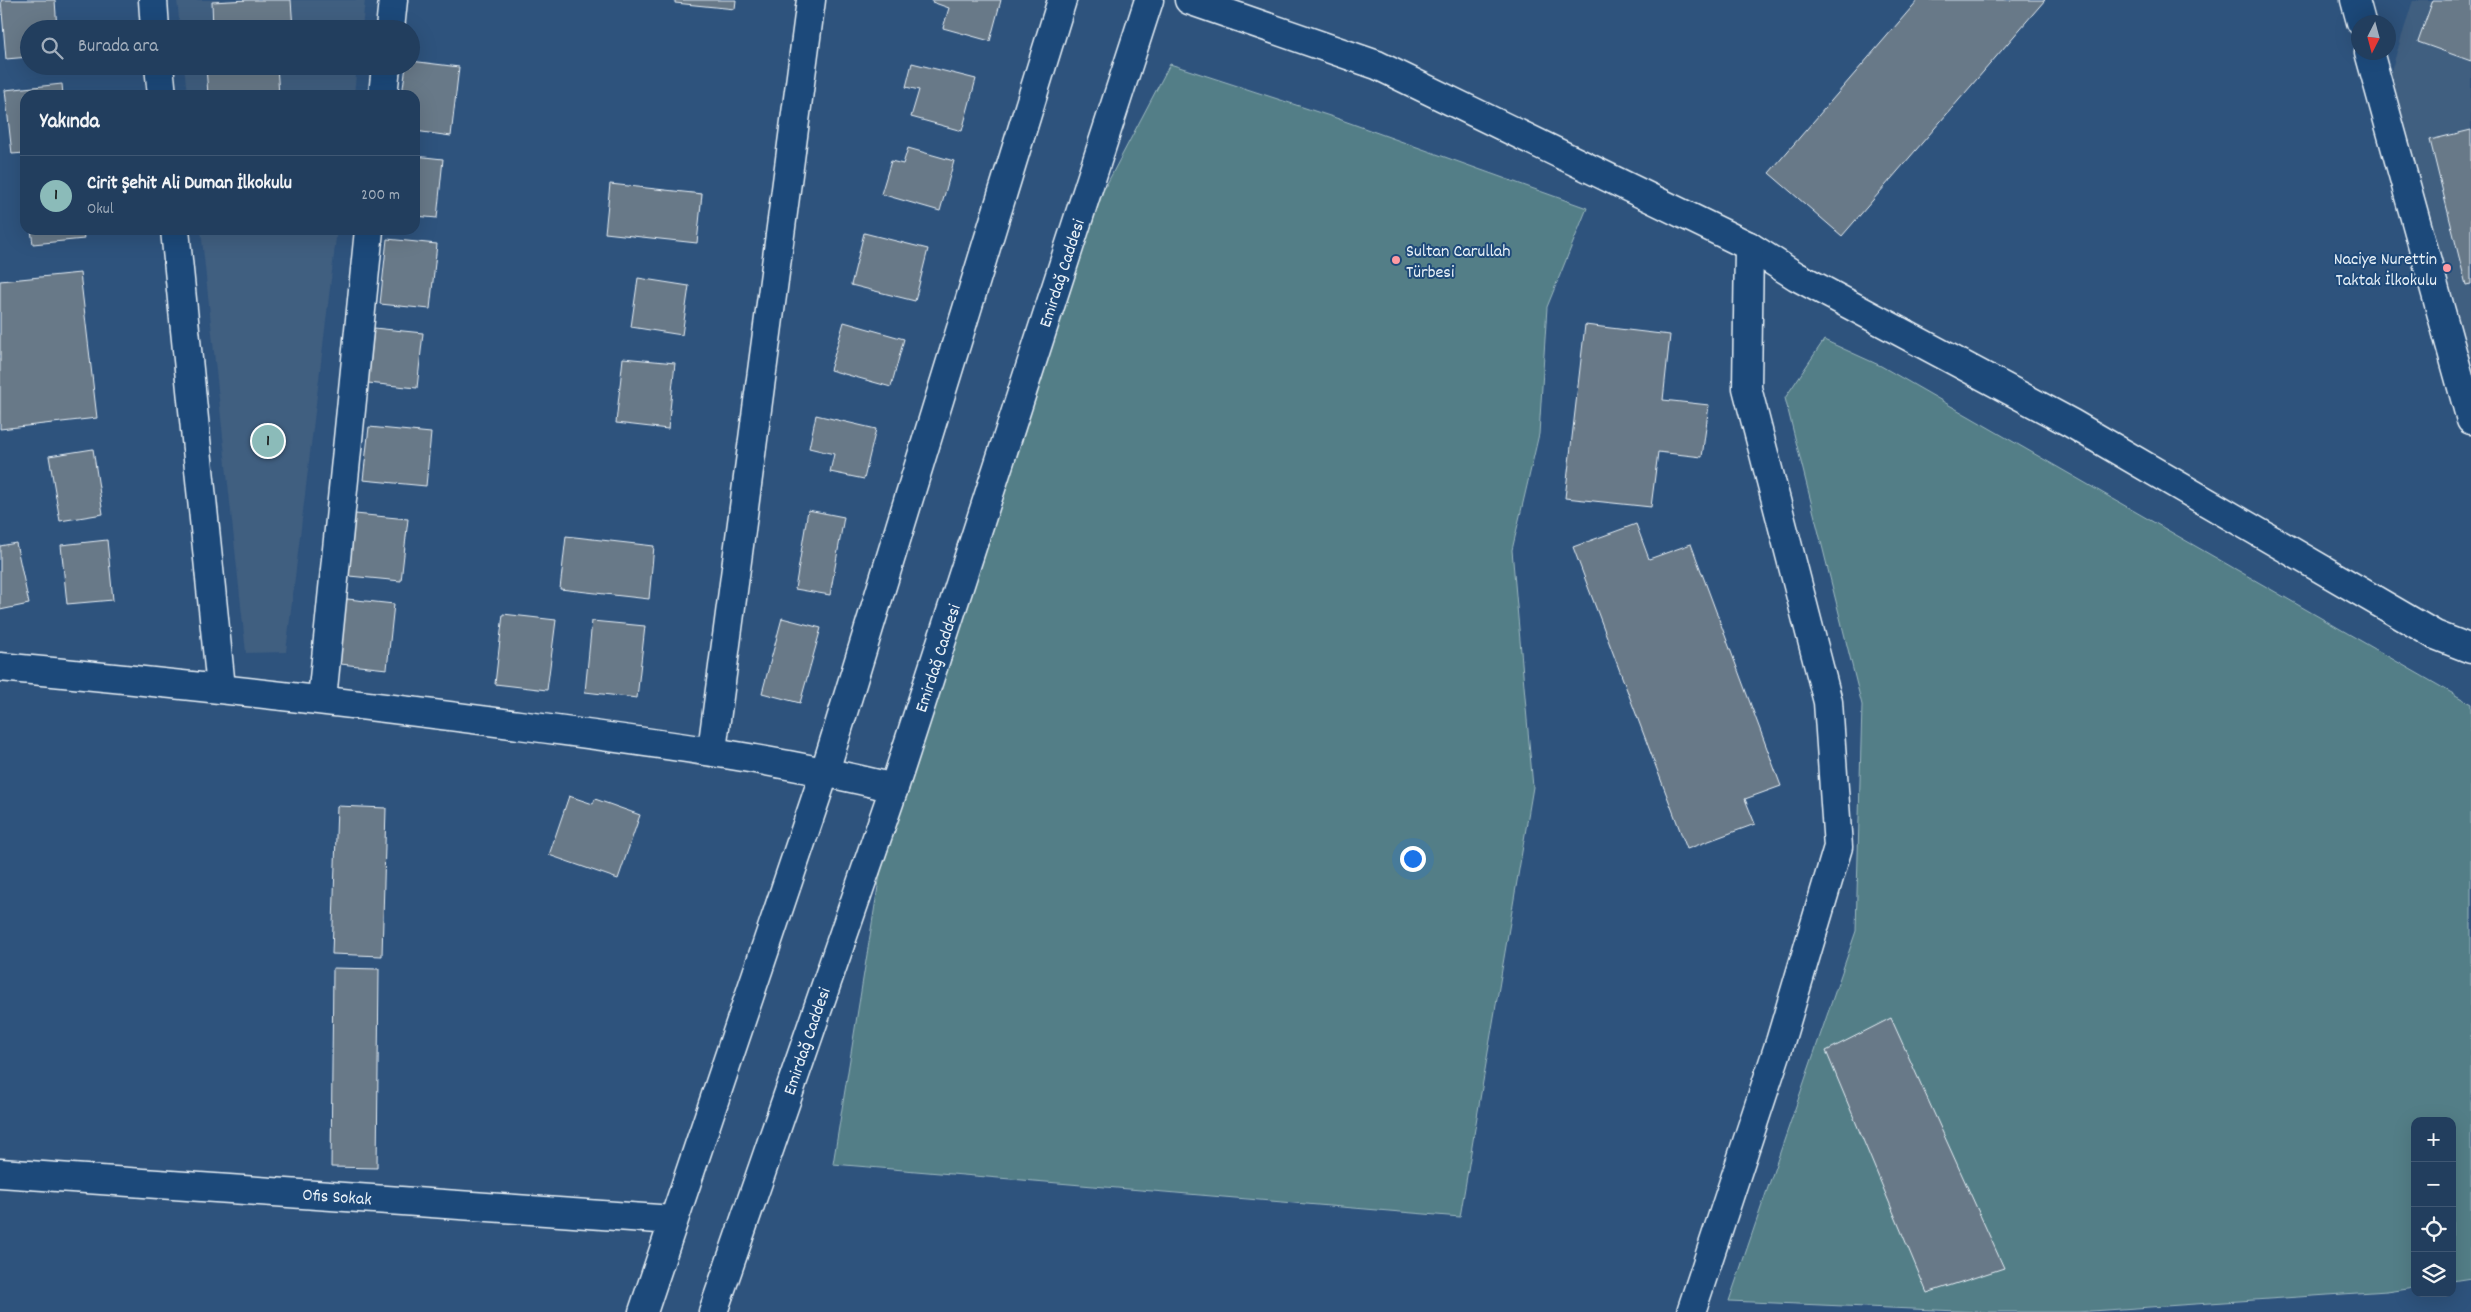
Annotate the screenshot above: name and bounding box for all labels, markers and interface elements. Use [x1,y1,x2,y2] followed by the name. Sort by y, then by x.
[2351,15,2396,60] north arrow
[20,20,420,75] search box
[38,34,66,62] icon: search
[78,34,158,61] text: Burada ara
[40,108,99,138] text: Yakında
[87,171,292,198] text: Cirit Şehit Ali Duman İlkokulu
[54,184,58,207] text: 1
[361,184,400,207] text: 200 m
[87,198,113,221] text: Okul
[1034,216,1093,331] street label: Emirdağ Caddesi
[1406,240,1511,286] place label: Sultan Carullah Türbesi
[2334,248,2437,294] place label: Naciye Nurettin Taktak İlkokulu
[1390,254,1402,266] marker: Sultan Carullah Türbesi
[2441,262,2453,274] marker: Naciye Nurettin Taktak İlkokulu
[252,422,284,460] pin: 1
[910,601,969,716] street label: Emirdağ Caddesi
[1400,846,1426,872] your location
[778,985,838,1099] street label: Emirdağ Caddesi
[2411,1117,2456,1297] map controls
[2411,1117,2456,1162] button: +
[2411,1162,2456,1207] button: −
[301,1184,372,1213] street label: Ofis Sokak
[2411,1207,2456,1252] button: locate
[2411,1252,2456,1297] button: layers

